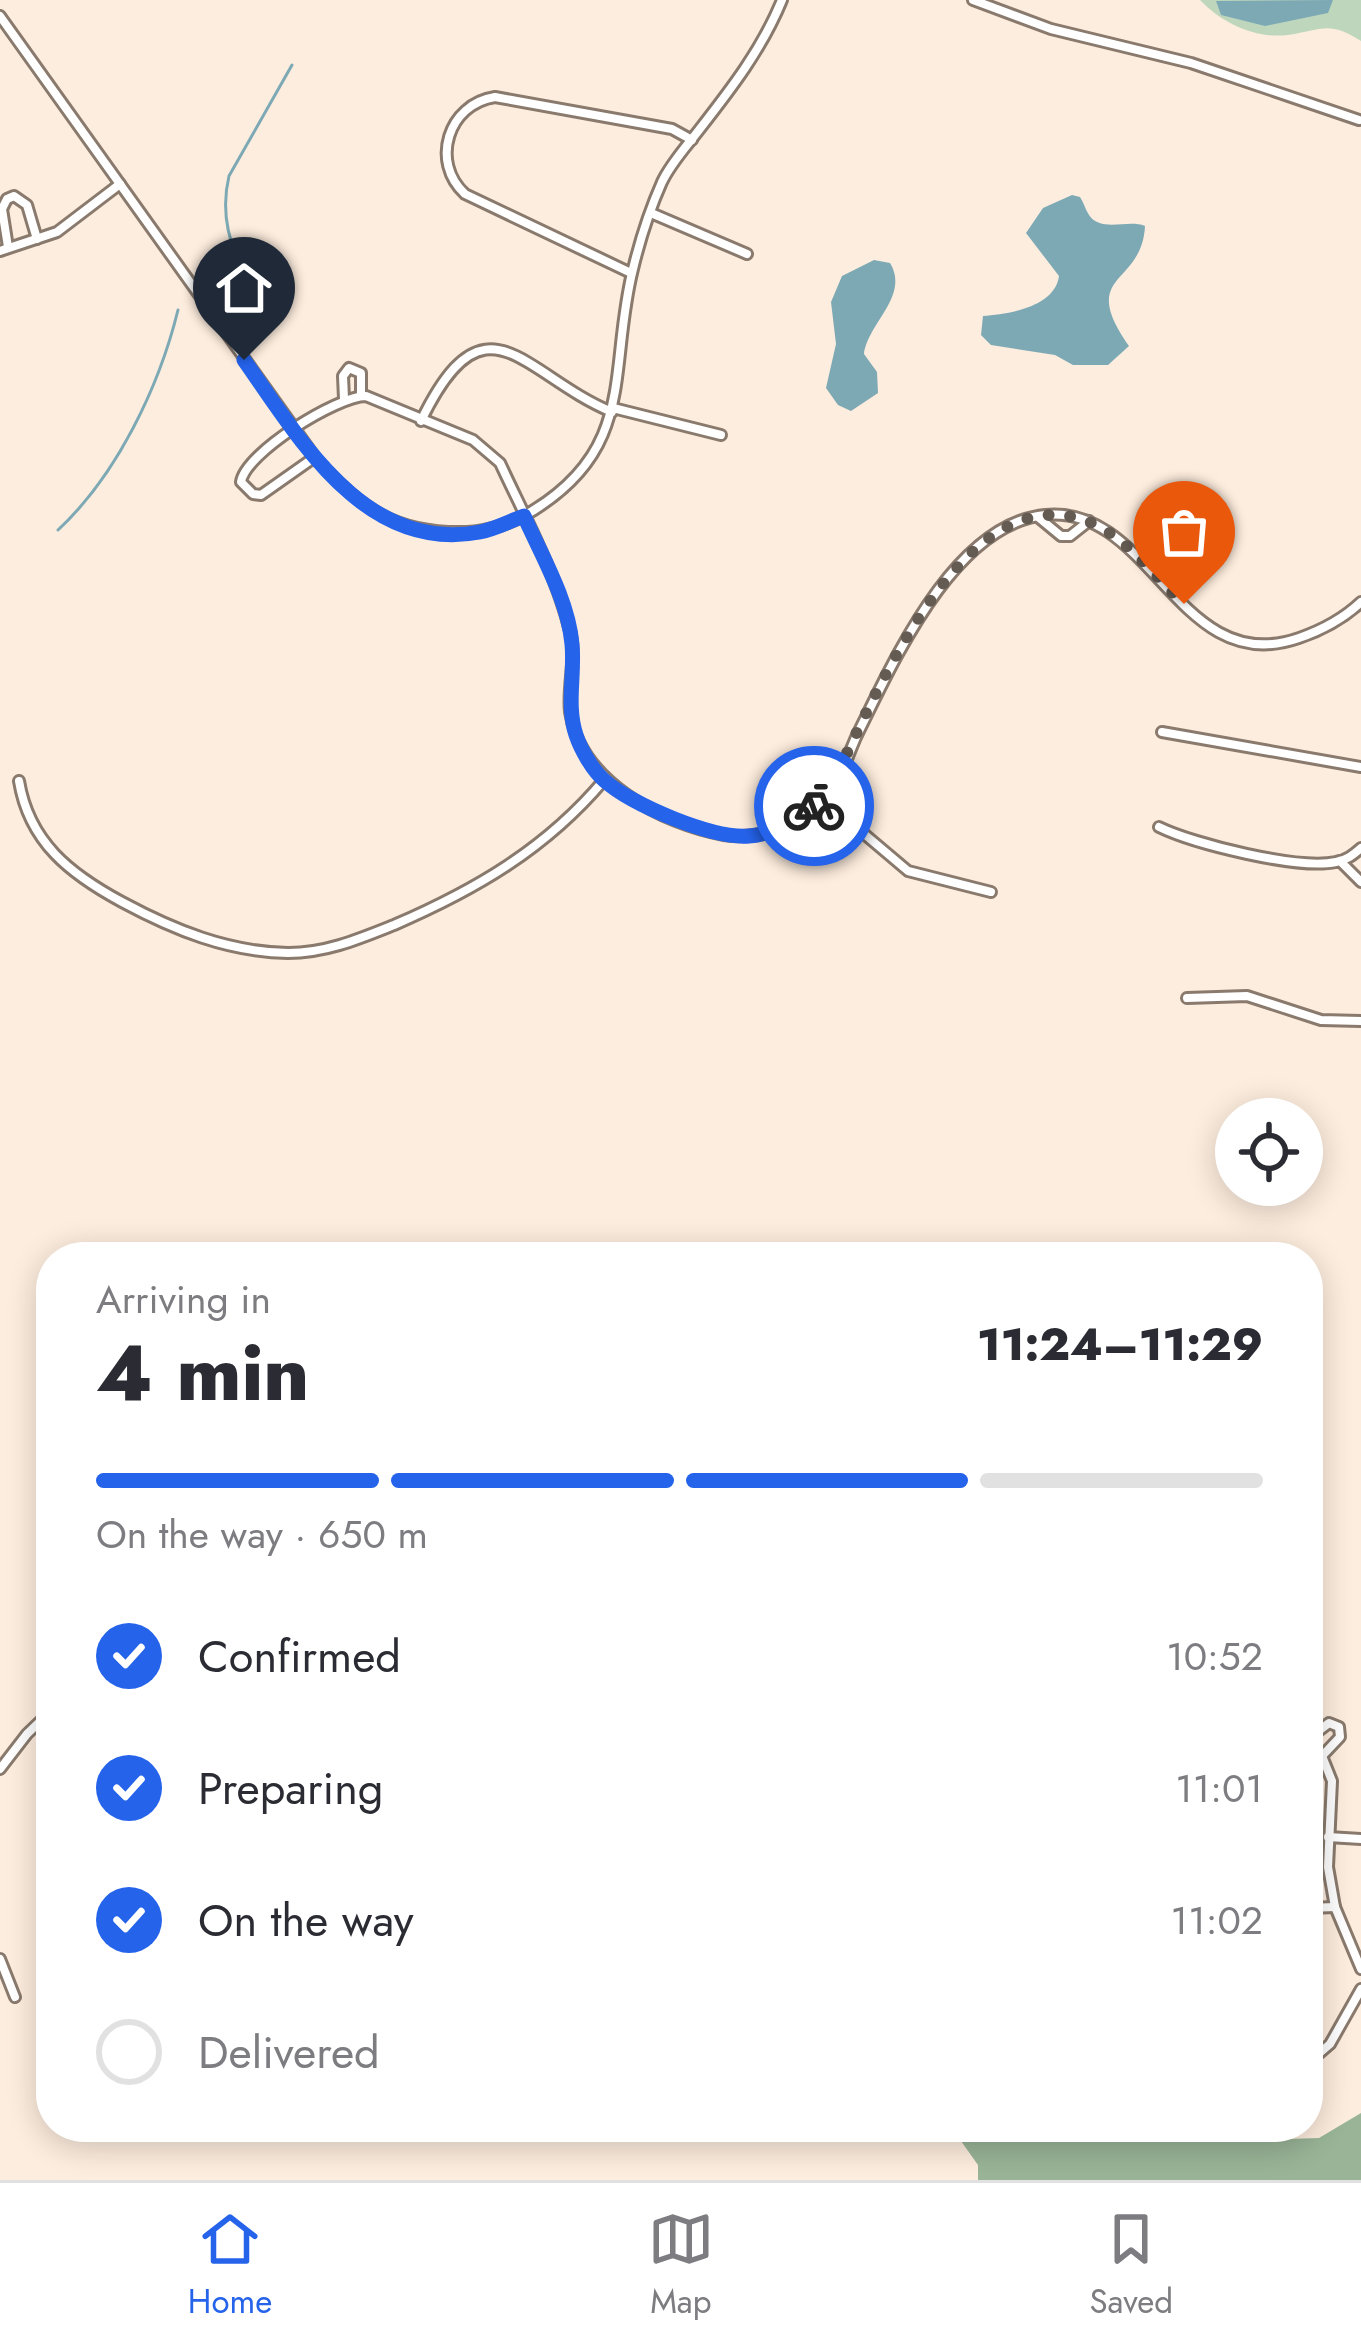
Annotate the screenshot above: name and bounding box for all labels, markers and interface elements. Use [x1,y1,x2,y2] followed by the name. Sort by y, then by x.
[193,237,295,360] pin
[211,255,277,321] icon: home
[1133,481,1235,604] pin
[1151,499,1217,565] icon: bag
[754,746,874,866] courier
[781,773,847,839] icon: bike
[1215,1098,1323,1206] map controls
[1215,1098,1323,1206] button: locate
[96,1271,271,1328] text: Arriving in
[977,1312,1263,1377] text: 11:24–11:29
[96,1317,309,1429] text: 4 min
[96,1506,428,1563] text: On the way · 650 m
[96,1623,162,1689] icon: check
[198,1624,401,1689] text: Confirmed
[1166,1628,1263,1685] text: 10:52
[96,1755,162,1821] icon: check
[198,1756,383,1821] text: Preparing
[1175,1760,1263,1817] text: 11:01
[96,1887,162,1953] icon: check
[198,1888,414,1953] text: On the way
[1171,1892,1263,1949] text: 11:02
[198,2020,380,2085] text: Delivered
[188,2206,272,2325] tab: Home
[648,2206,714,2325] tab: Map
[1090,2206,1173,2325] tab: Saved

